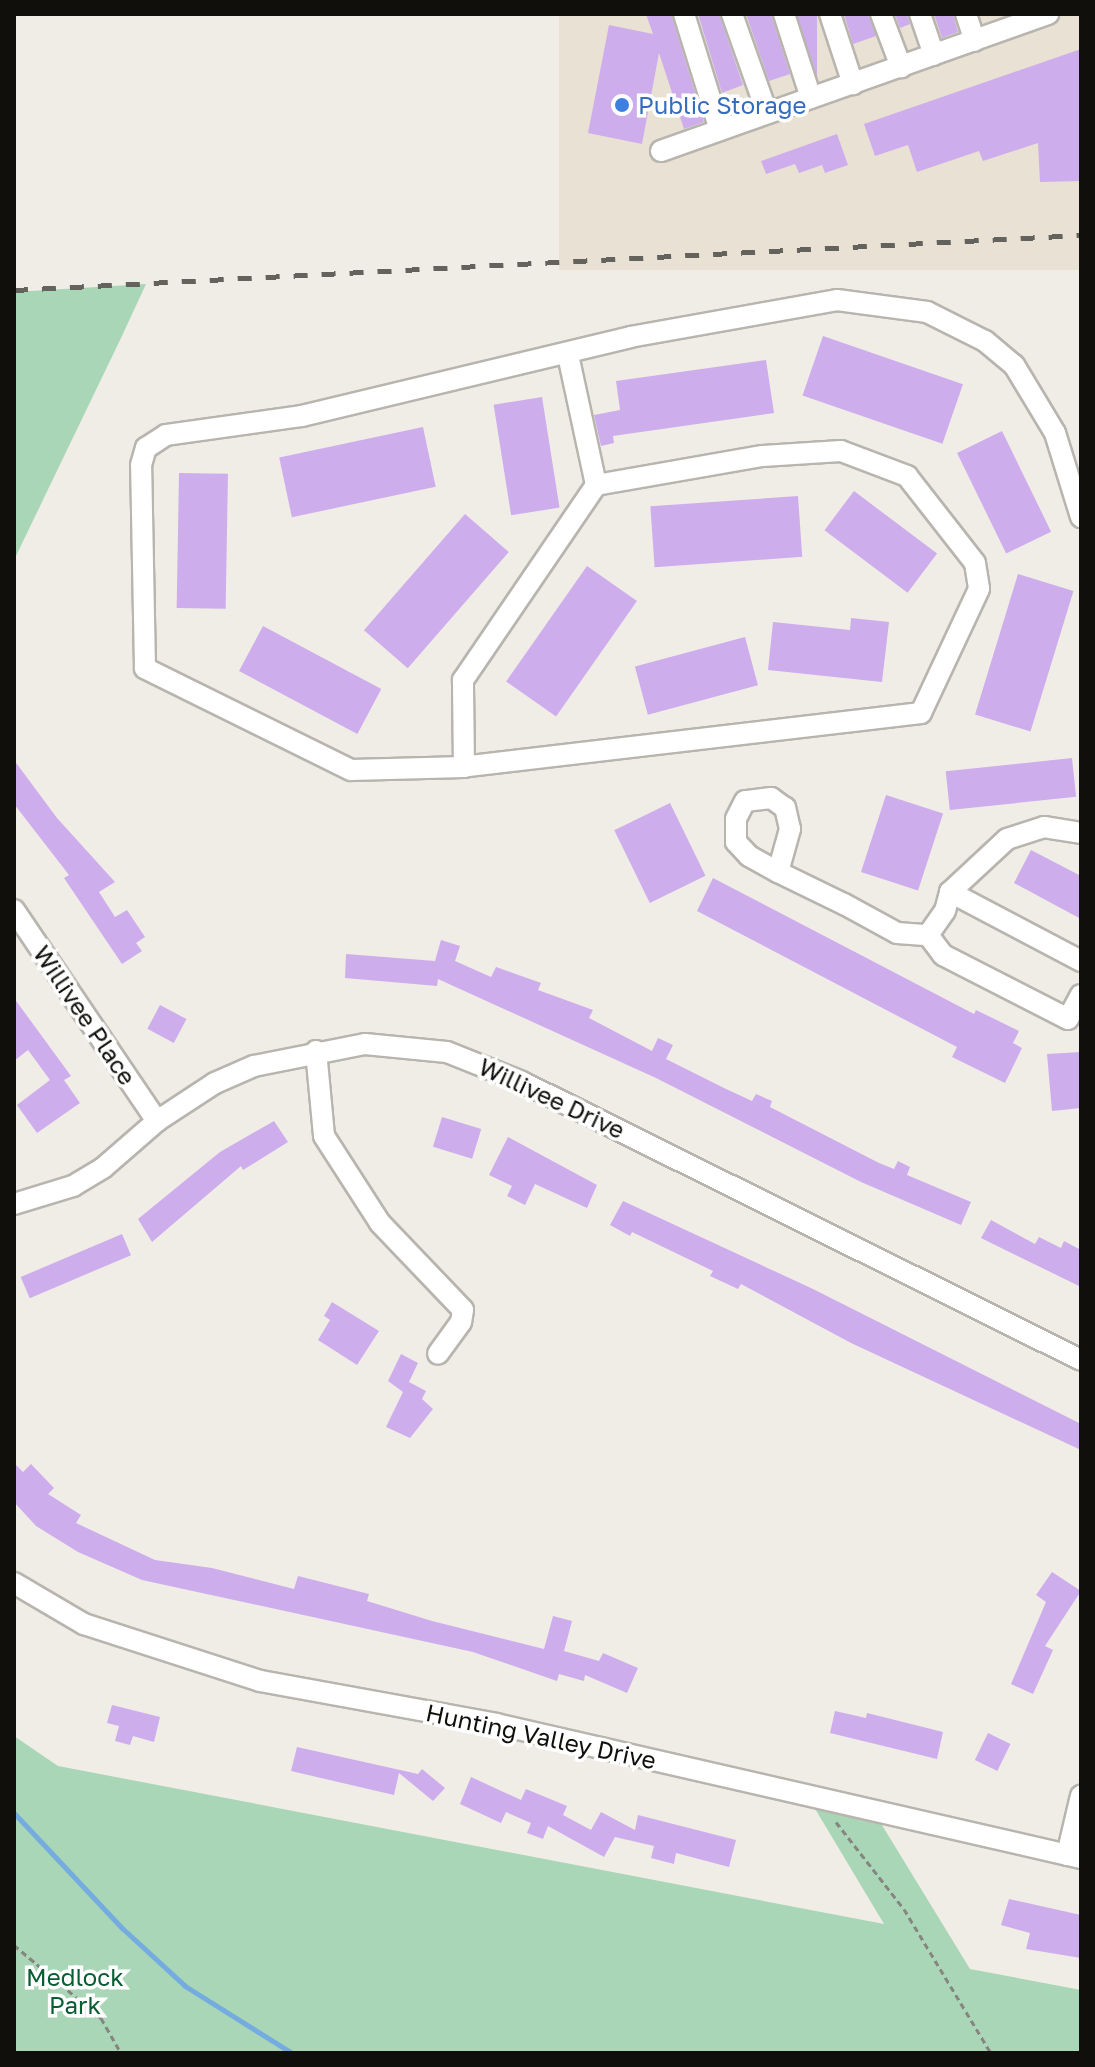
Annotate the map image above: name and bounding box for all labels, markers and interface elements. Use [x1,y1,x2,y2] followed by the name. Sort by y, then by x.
[638,91,806,119] place label: Public Storage
[613,96,631,114] marker: Public Storage
[28,940,142,1090] street label: Willivee Place
[475,1052,629,1144] street label: Willivee Drive
[423,1698,659,1774] street label: Hunting Valley Drive
[26,1963,124,2019] park label: Medlock Park

